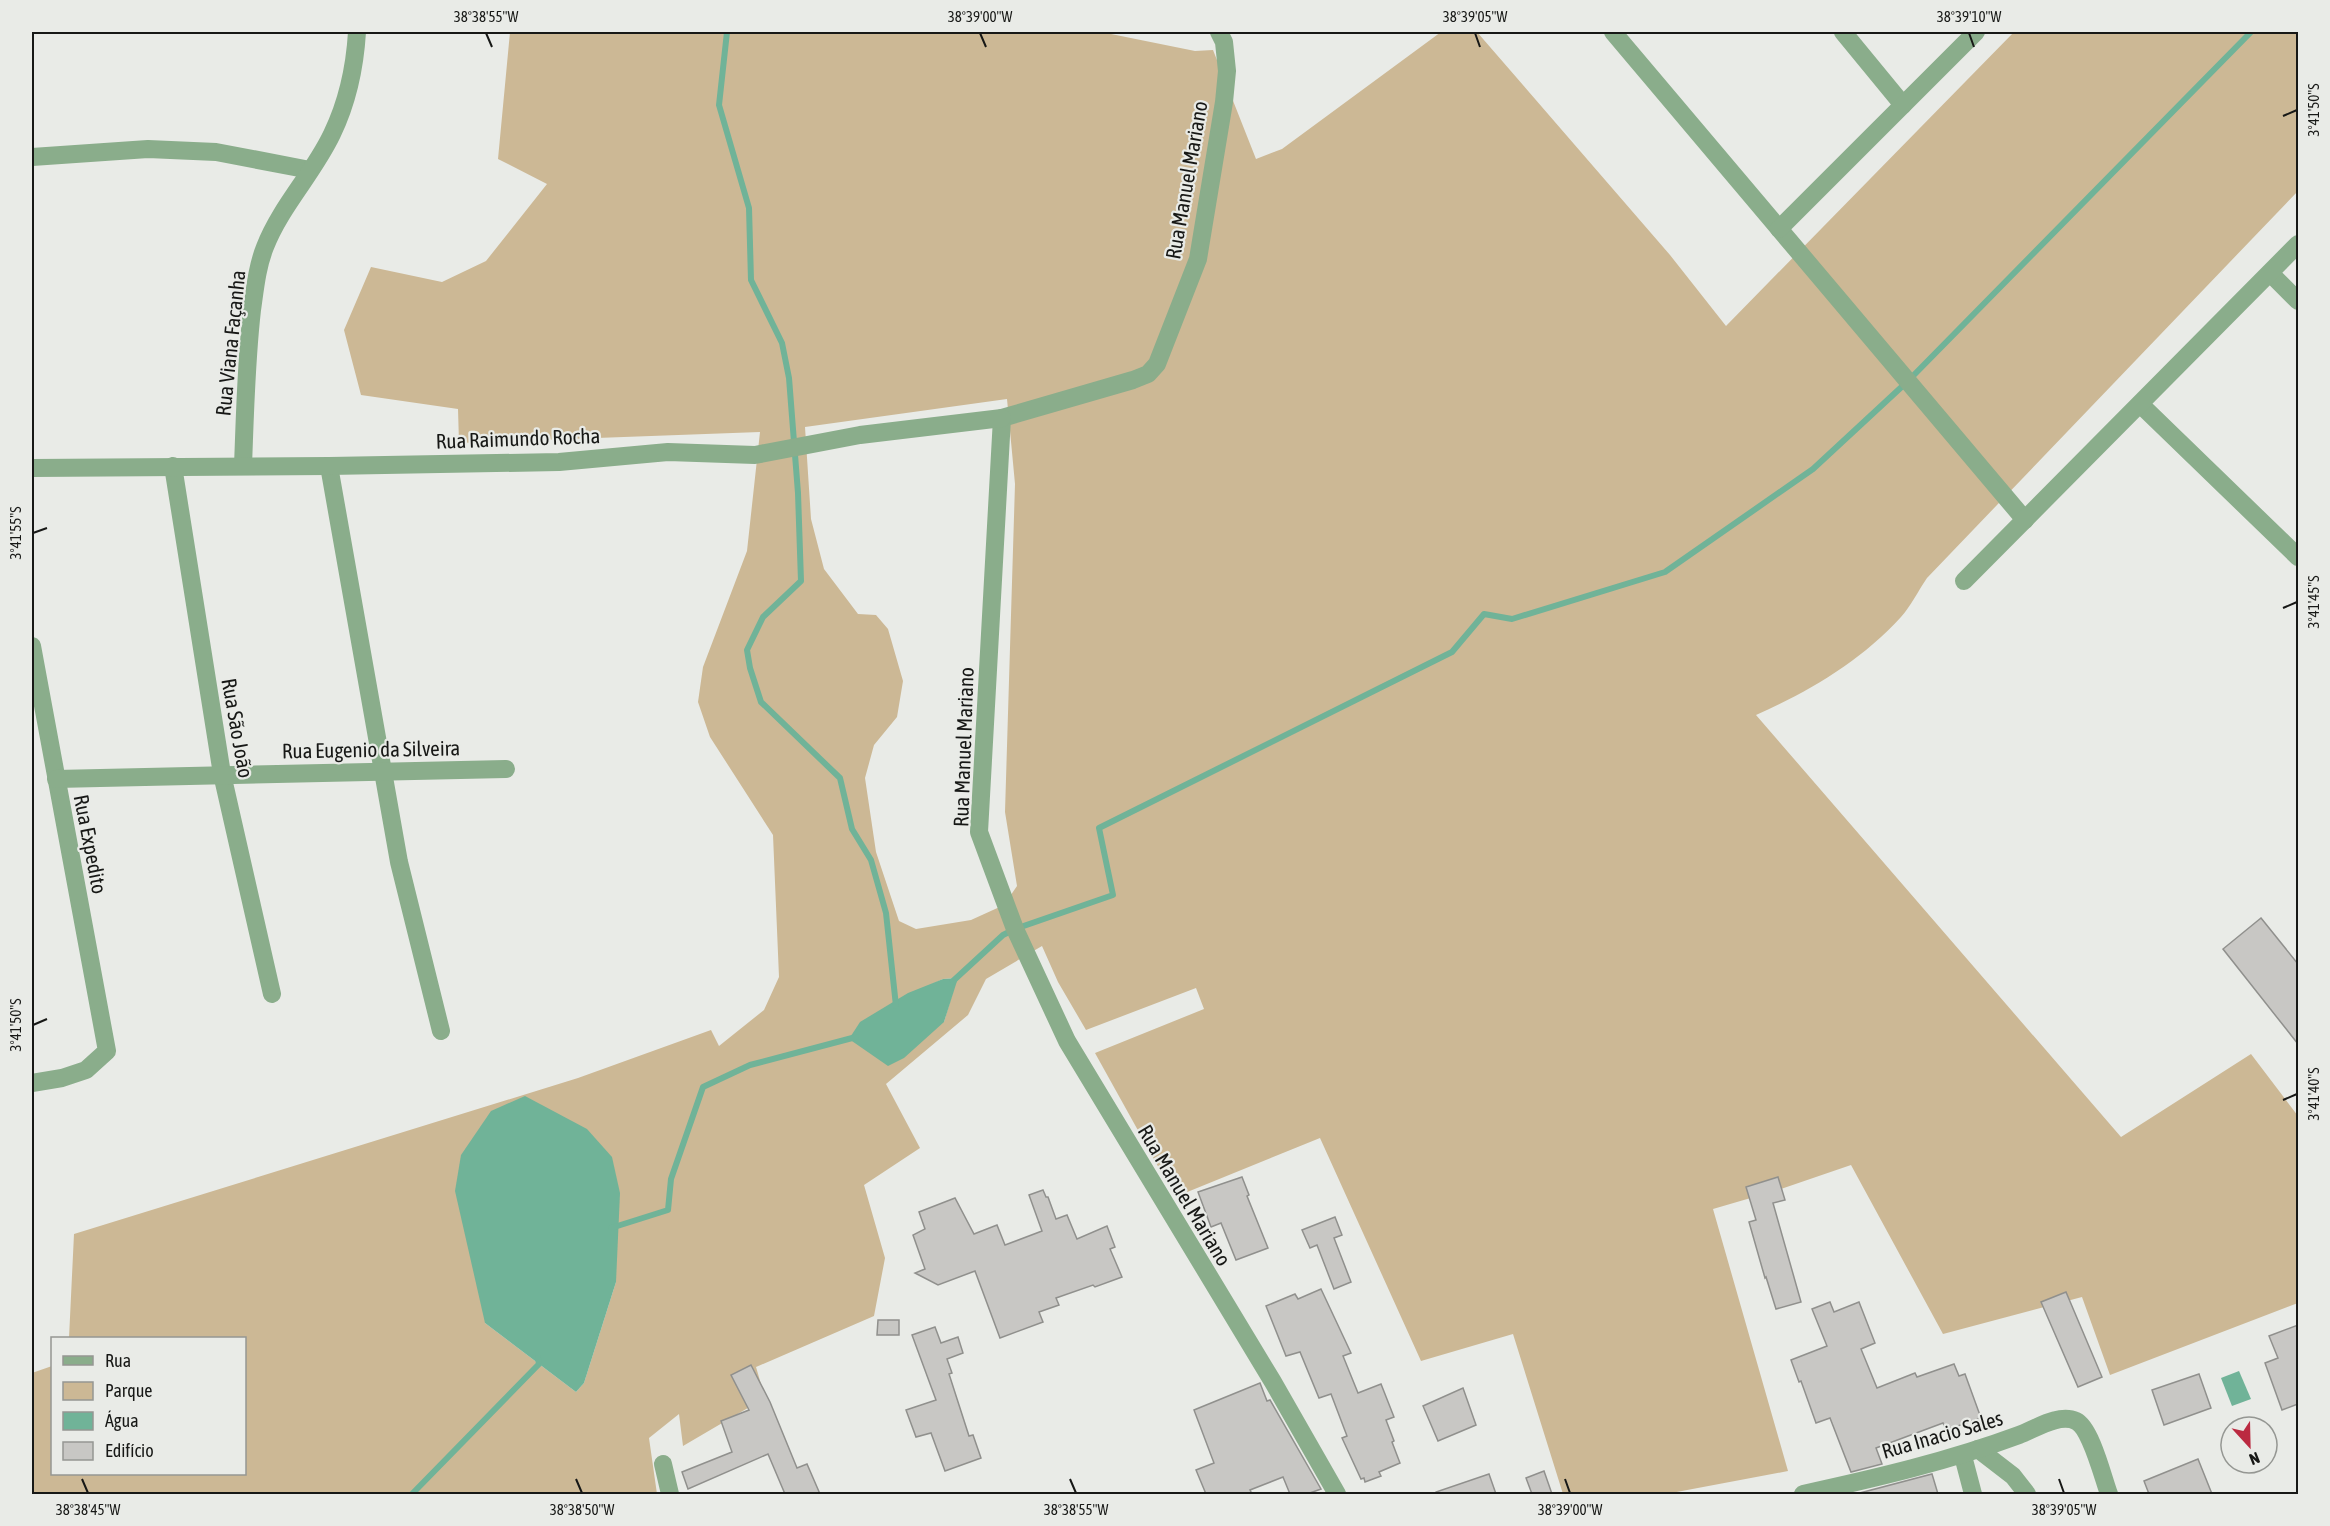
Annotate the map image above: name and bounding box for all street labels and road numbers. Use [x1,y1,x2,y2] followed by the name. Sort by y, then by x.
[1160,99,1212,261] street label: Rua Manuel Mariano
[210,269,250,417] street label: Rua Viana Façanha
[435,423,601,453] street label: Rua Raimundo Rocha
[948,667,978,827] street label: Rua Manuel Mariano
[217,676,259,780] street label: Rua São João
[282,735,460,763] street label: Rua Eugenio da Silveira
[70,792,112,896] street label: Rua Expedito
[1133,1120,1237,1270] street label: Rua Manuel Mariano
[1879,1405,2005,1463] street label: Rua Inacio Sales

